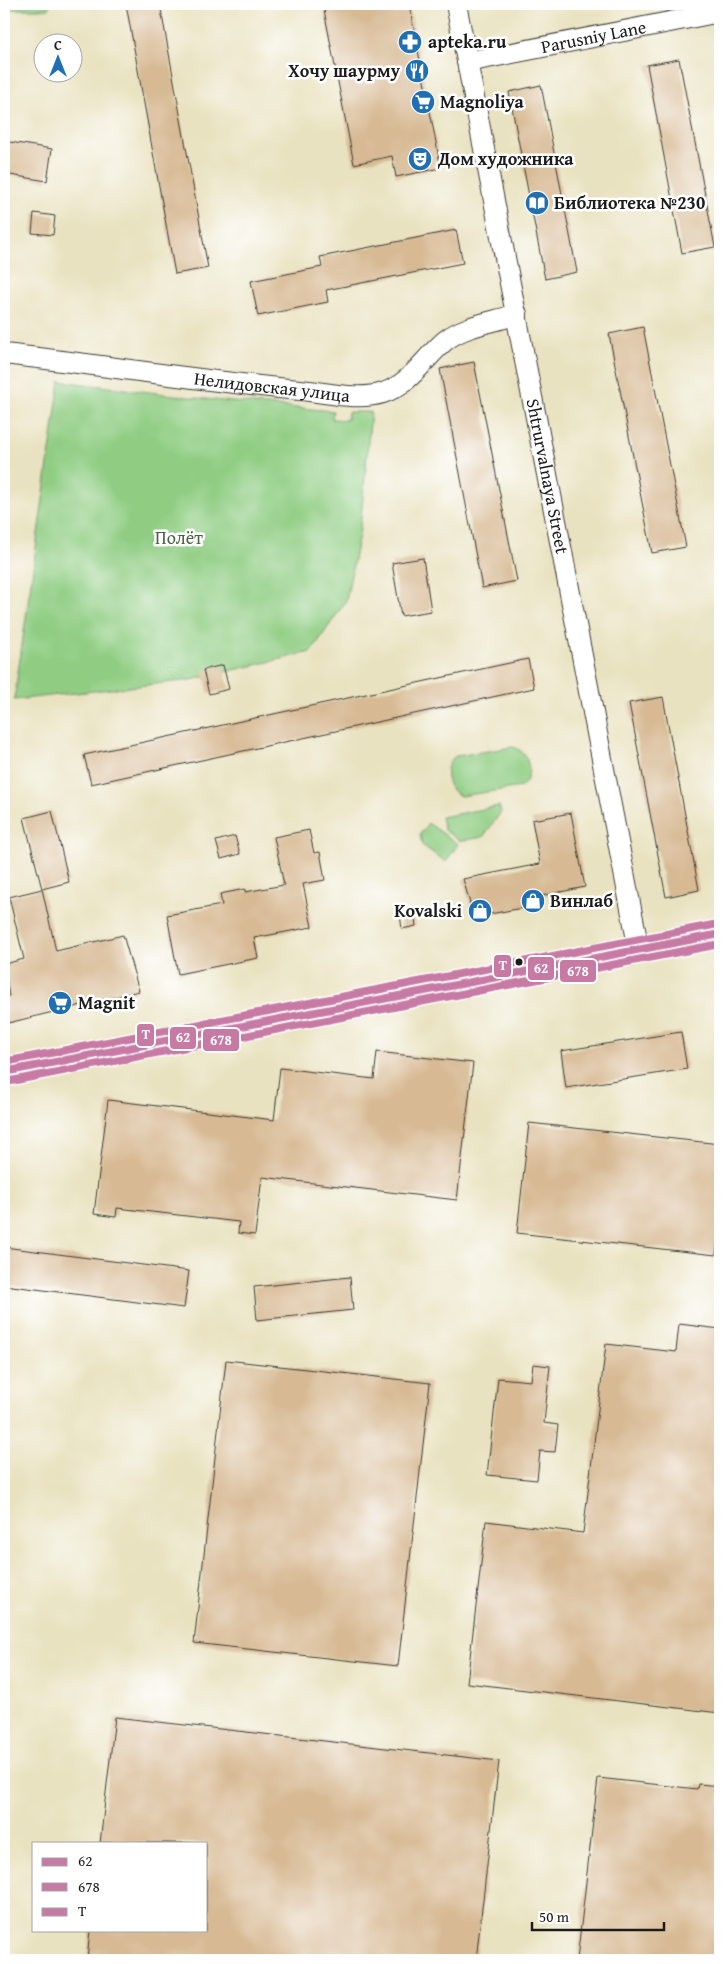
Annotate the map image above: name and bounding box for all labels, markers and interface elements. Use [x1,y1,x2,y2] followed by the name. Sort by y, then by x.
[539,13,648,60] street label: Parusniy Lane
[428,28,507,55] place label: apteka.ru
[397,29,423,55] pharmacy icon: apteka.ru
[32,32,82,82] north arrow
[54,35,62,55] text: С
[288,57,400,84] place label: Хочу шаурму
[404,58,430,84] restaurant icon: Хочу шаурму
[440,88,525,115] place label: Magnoliya
[410,89,436,115] supermarket icon: Magnoliya
[437,145,574,172] place label: Дом художника
[407,146,433,172] theatre icon: Дом художника
[554,189,705,216] place label: Библиотека №230
[524,190,550,216] library icon: Библиотека №230
[193,364,351,409] street label: Нелидовская улица
[520,396,576,557] street label: Shtrurvalnaya Street
[155,524,203,551] park label: Полёт
[550,887,613,914] place label: Винлаб
[520,888,546,914] shop icon: Винлаб
[394,897,462,924] place label: Kovalski
[467,898,493,924] shop icon: Kovalski
[493,954,512,978] line badge: Т
[499,955,508,975] text: Т
[527,956,555,981] line badge: 62
[514,957,524,967] unlabelled marker
[534,958,548,978] text: 62
[559,959,597,983] line badge: 678
[567,961,589,981] text: 678
[78,989,135,1016] place label: Magnit
[47,990,73,1016] supermarket icon: Magnit
[136,1023,155,1047] line badge: Т
[142,1024,151,1044] text: Т
[169,1026,197,1050] line badge: 62
[176,1027,190,1047] text: 62
[202,1028,240,1052] line badge: 678
[210,1030,232,1050] text: 678
[32,1842,208,1932] legend
[78,1850,92,1871] text: 62
[78,1876,100,1897] text: 678
[532,1899,664,1931] scale bar
[78,1900,87,1921] text: Т
[539,1906,570,1927] text: 50 m

